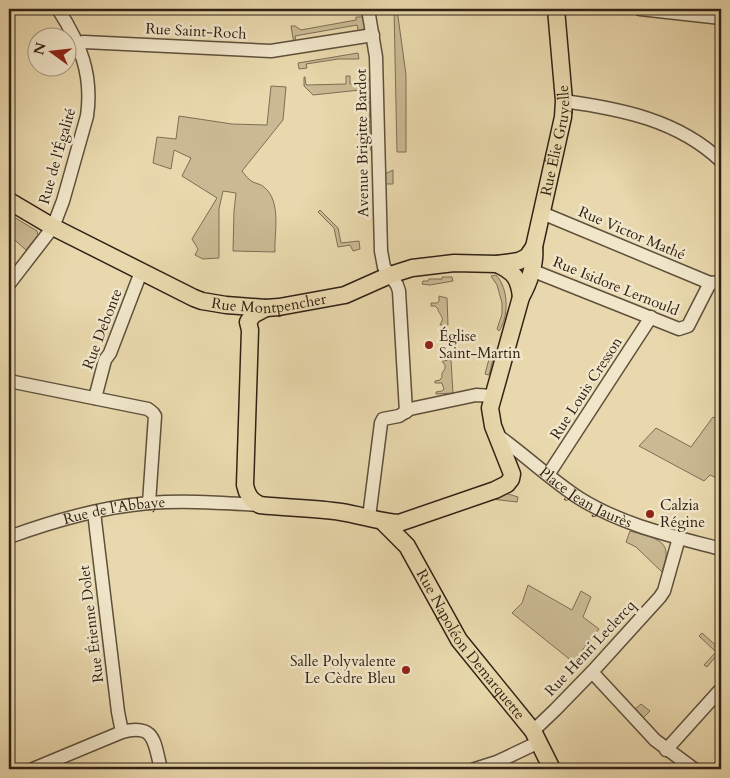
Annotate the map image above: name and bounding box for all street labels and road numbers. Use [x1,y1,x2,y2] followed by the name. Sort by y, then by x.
[145,18,248,44] street label: Rue Saint-Roch
[351,68,373,217] street label: Avenue Brigitte Bardot
[536,84,574,198] street label: Rue Élie Gruyelle
[34,105,80,206] street label: Rue de l'Égalité
[575,201,689,265] street label: Rue Victor Mathé
[550,252,682,320] street label: Rue Isidore Lernould
[77,286,127,372] street label: Rue Debonte
[210,289,328,318] street label: Rue Montpencher
[545,332,627,443] street label: Rue Louis Cresson
[535,462,635,532] street label: Place Jean Jaurès
[61,492,166,529] street label: Rue de l'Abbaye
[74,564,108,684] street label: Rue Étienne Dolet
[412,566,530,724] street label: Rue Napoléon Demarquette
[540,596,640,700] street label: Rue Henri Leclercq

